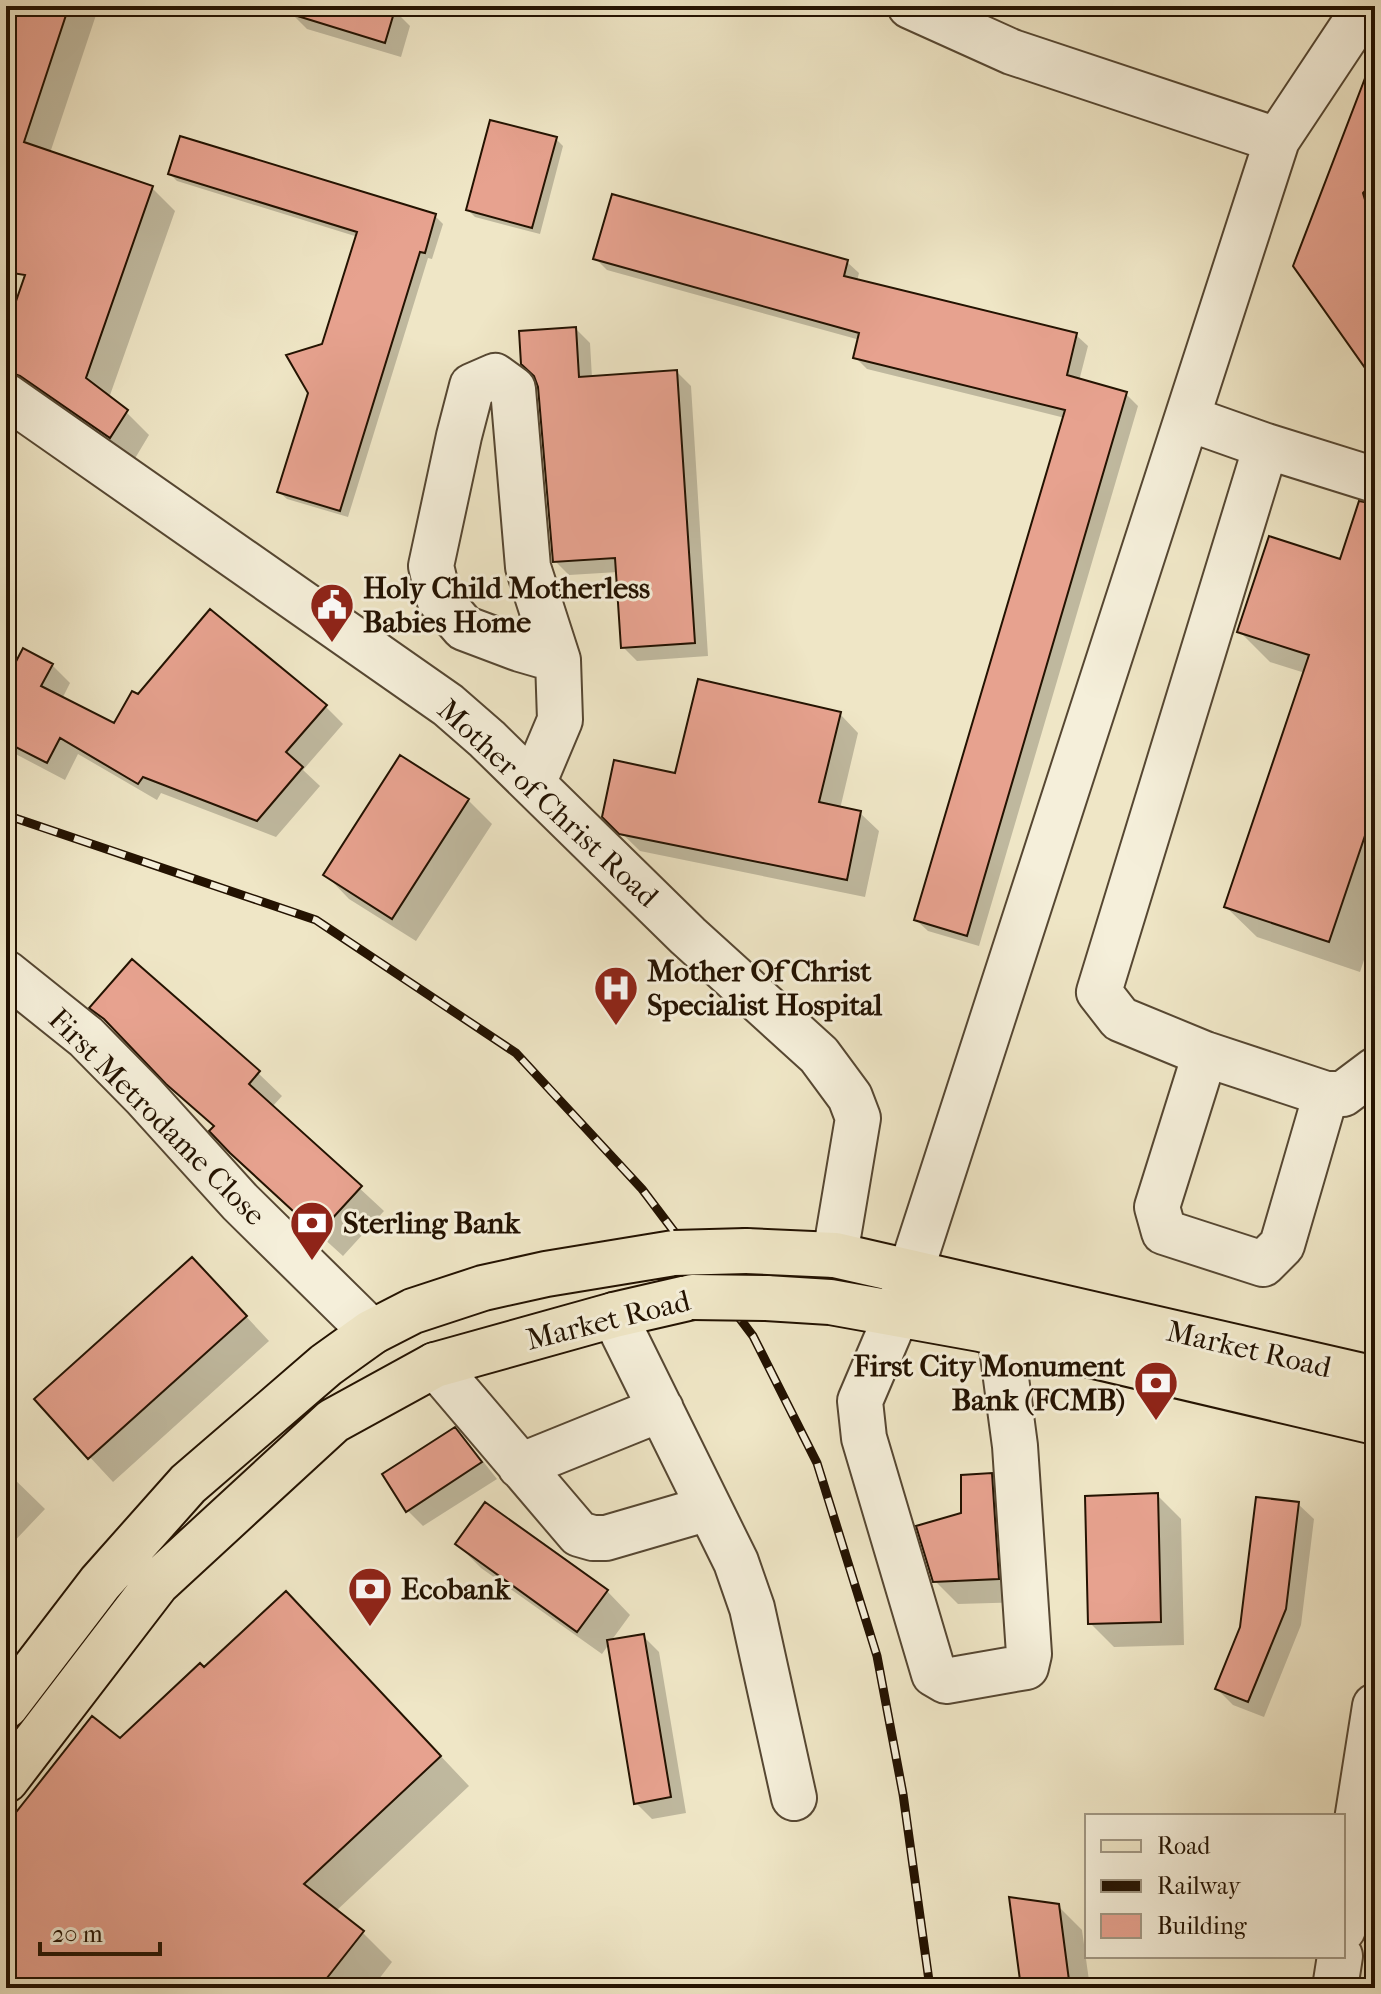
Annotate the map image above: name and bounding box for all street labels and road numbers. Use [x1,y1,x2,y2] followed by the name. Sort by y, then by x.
[430,692,666,915] street label: Mother of Christ Road
[41,1002,272,1233] street label: First Metrodame Close
[523,1283,694,1358] street label: Market Road
[1163,1314,1335,1386] street label: Market Road

